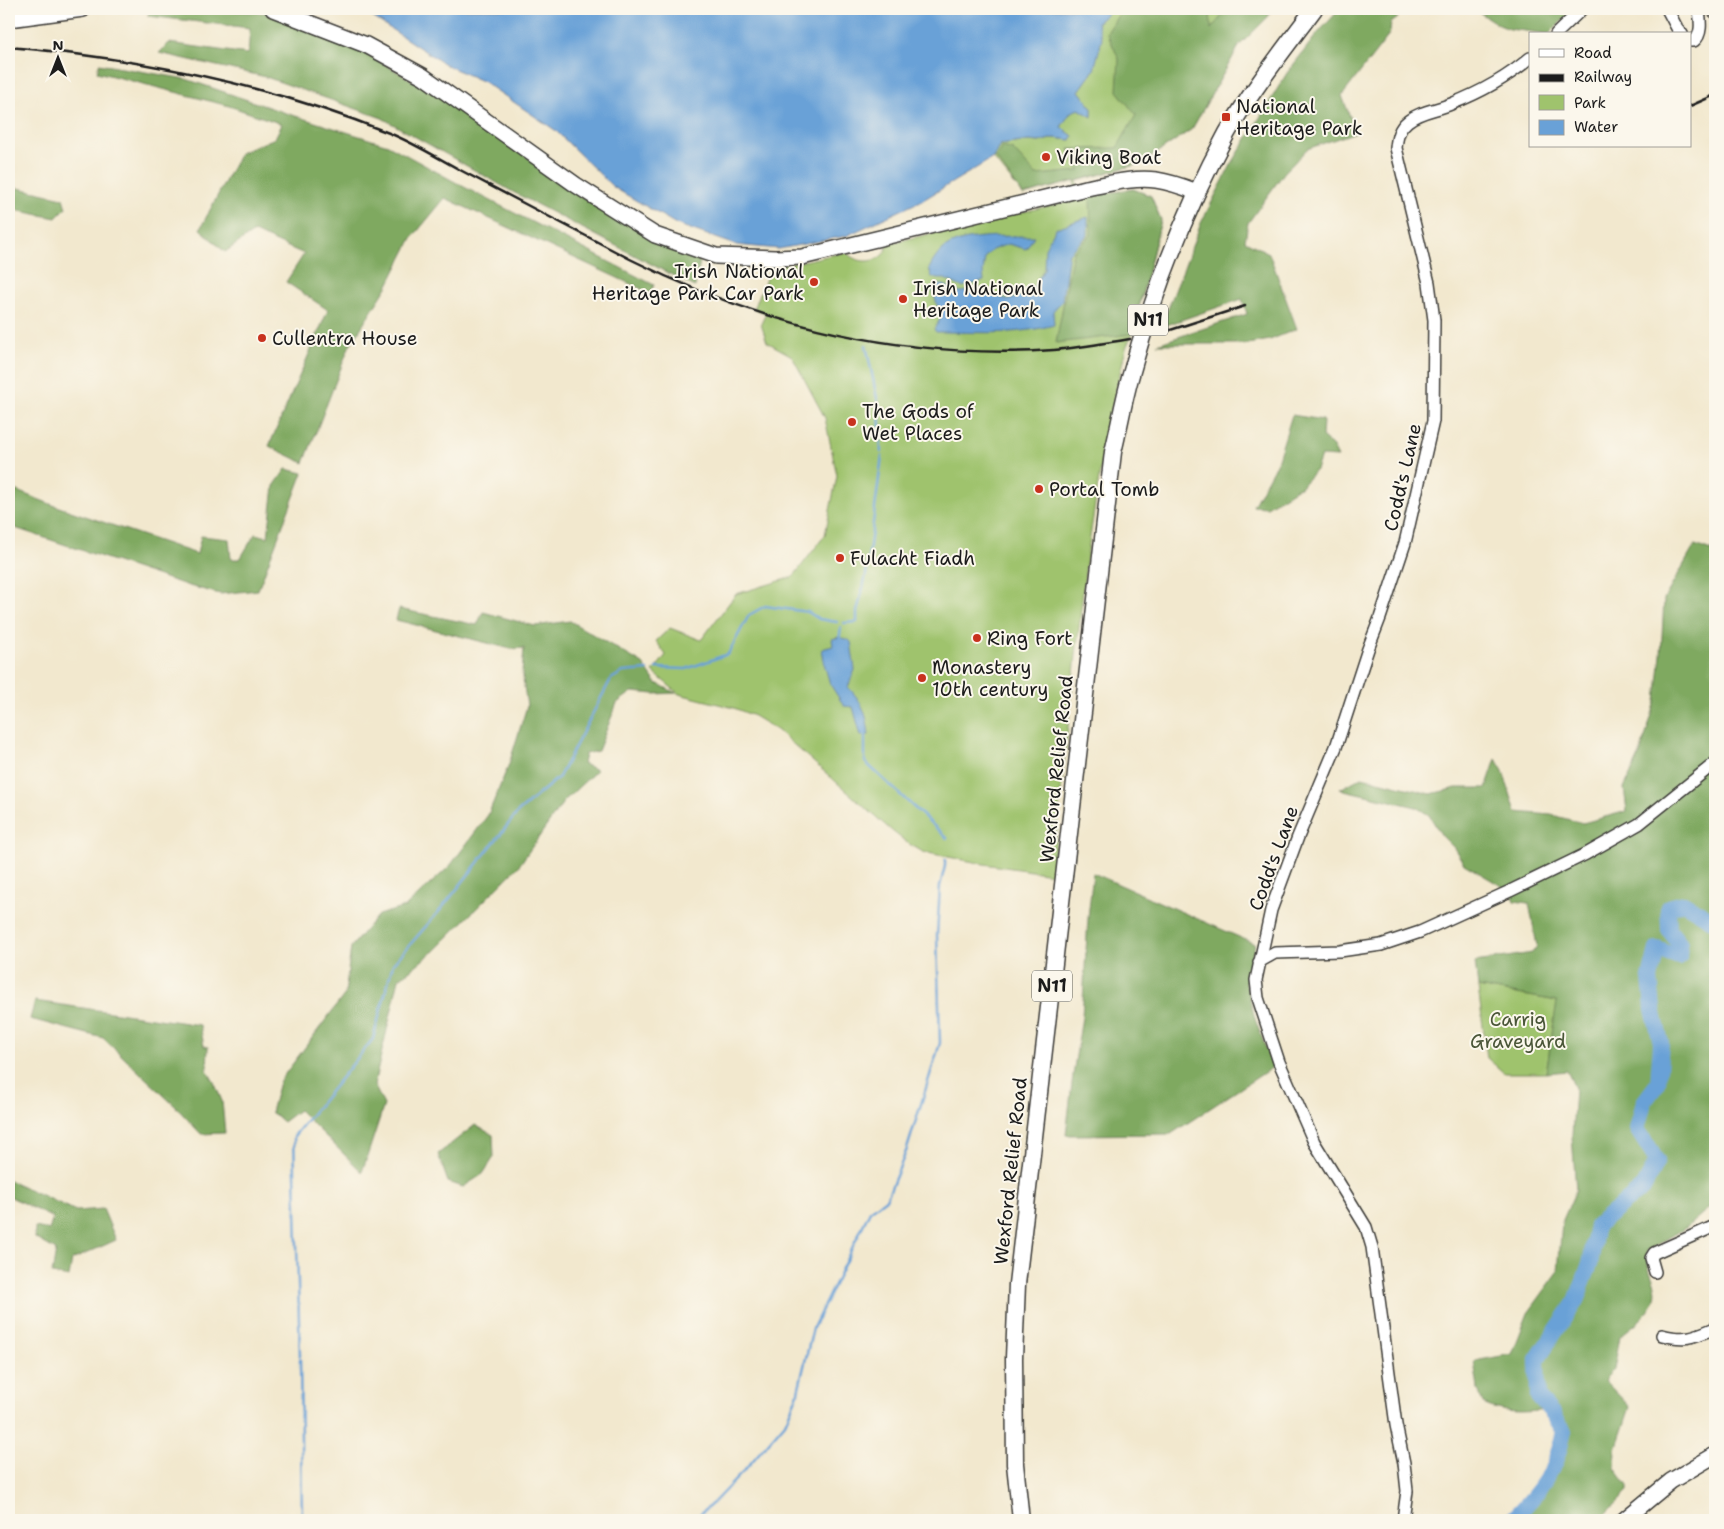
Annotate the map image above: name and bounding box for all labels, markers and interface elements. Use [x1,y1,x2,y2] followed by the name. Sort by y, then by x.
[32,32,82,82] north arrow
[1529,32,1692,148] legend
[52,36,64,54] text: N
[1574,43,1612,63] text: Road
[1574,67,1632,87] text: Railway
[1574,93,1606,113] text: Park
[1236,94,1363,141] place label: National Heritage Park
[1220,111,1232,123] marker: National Heritage Park
[1574,117,1618,137] text: Water
[1056,145,1162,170] place label: Viking Boat
[1040,151,1052,163] marker: Viking Boat
[592,259,804,306] place label: Irish National Heritage Park Car Park
[808,276,820,288] marker: Irish National Heritage Park Car Park
[913,276,1043,323] place label: Irish National Heritage Park
[897,293,909,305] marker: Irish National Heritage Park
[1128,304,1168,336] road number: N11
[272,326,417,351] place label: Cullentra House
[256,332,268,344] marker: Cullentra House
[862,399,975,446] place label: The Gods of Wet Places
[846,416,858,428] marker: The Gods of Wet Places
[1378,421,1427,534] street label: Codd's Lane
[1049,477,1159,502] place label: Portal Tomb
[1033,483,1045,495] marker: Portal Tomb
[850,546,975,571] place label: Fulacht Fiadh
[834,552,846,564] marker: Fulacht Fiadh
[987,626,1073,651] place label: Ring Fort
[971,632,983,644] marker: Ring Fort
[932,655,1049,702] place label: Monastery 10th century
[916,672,928,684] marker: Monastery 10th century
[1034,674,1079,864] street label: Wexford Relief Road
[1243,802,1304,914] street label: Codd's Lane
[1032,970,1072,1001] road number: N11
[1470,1007,1566,1054] park label: Carrig Graveyard
[988,1076,1033,1266] street label: Wexford Relief Road

